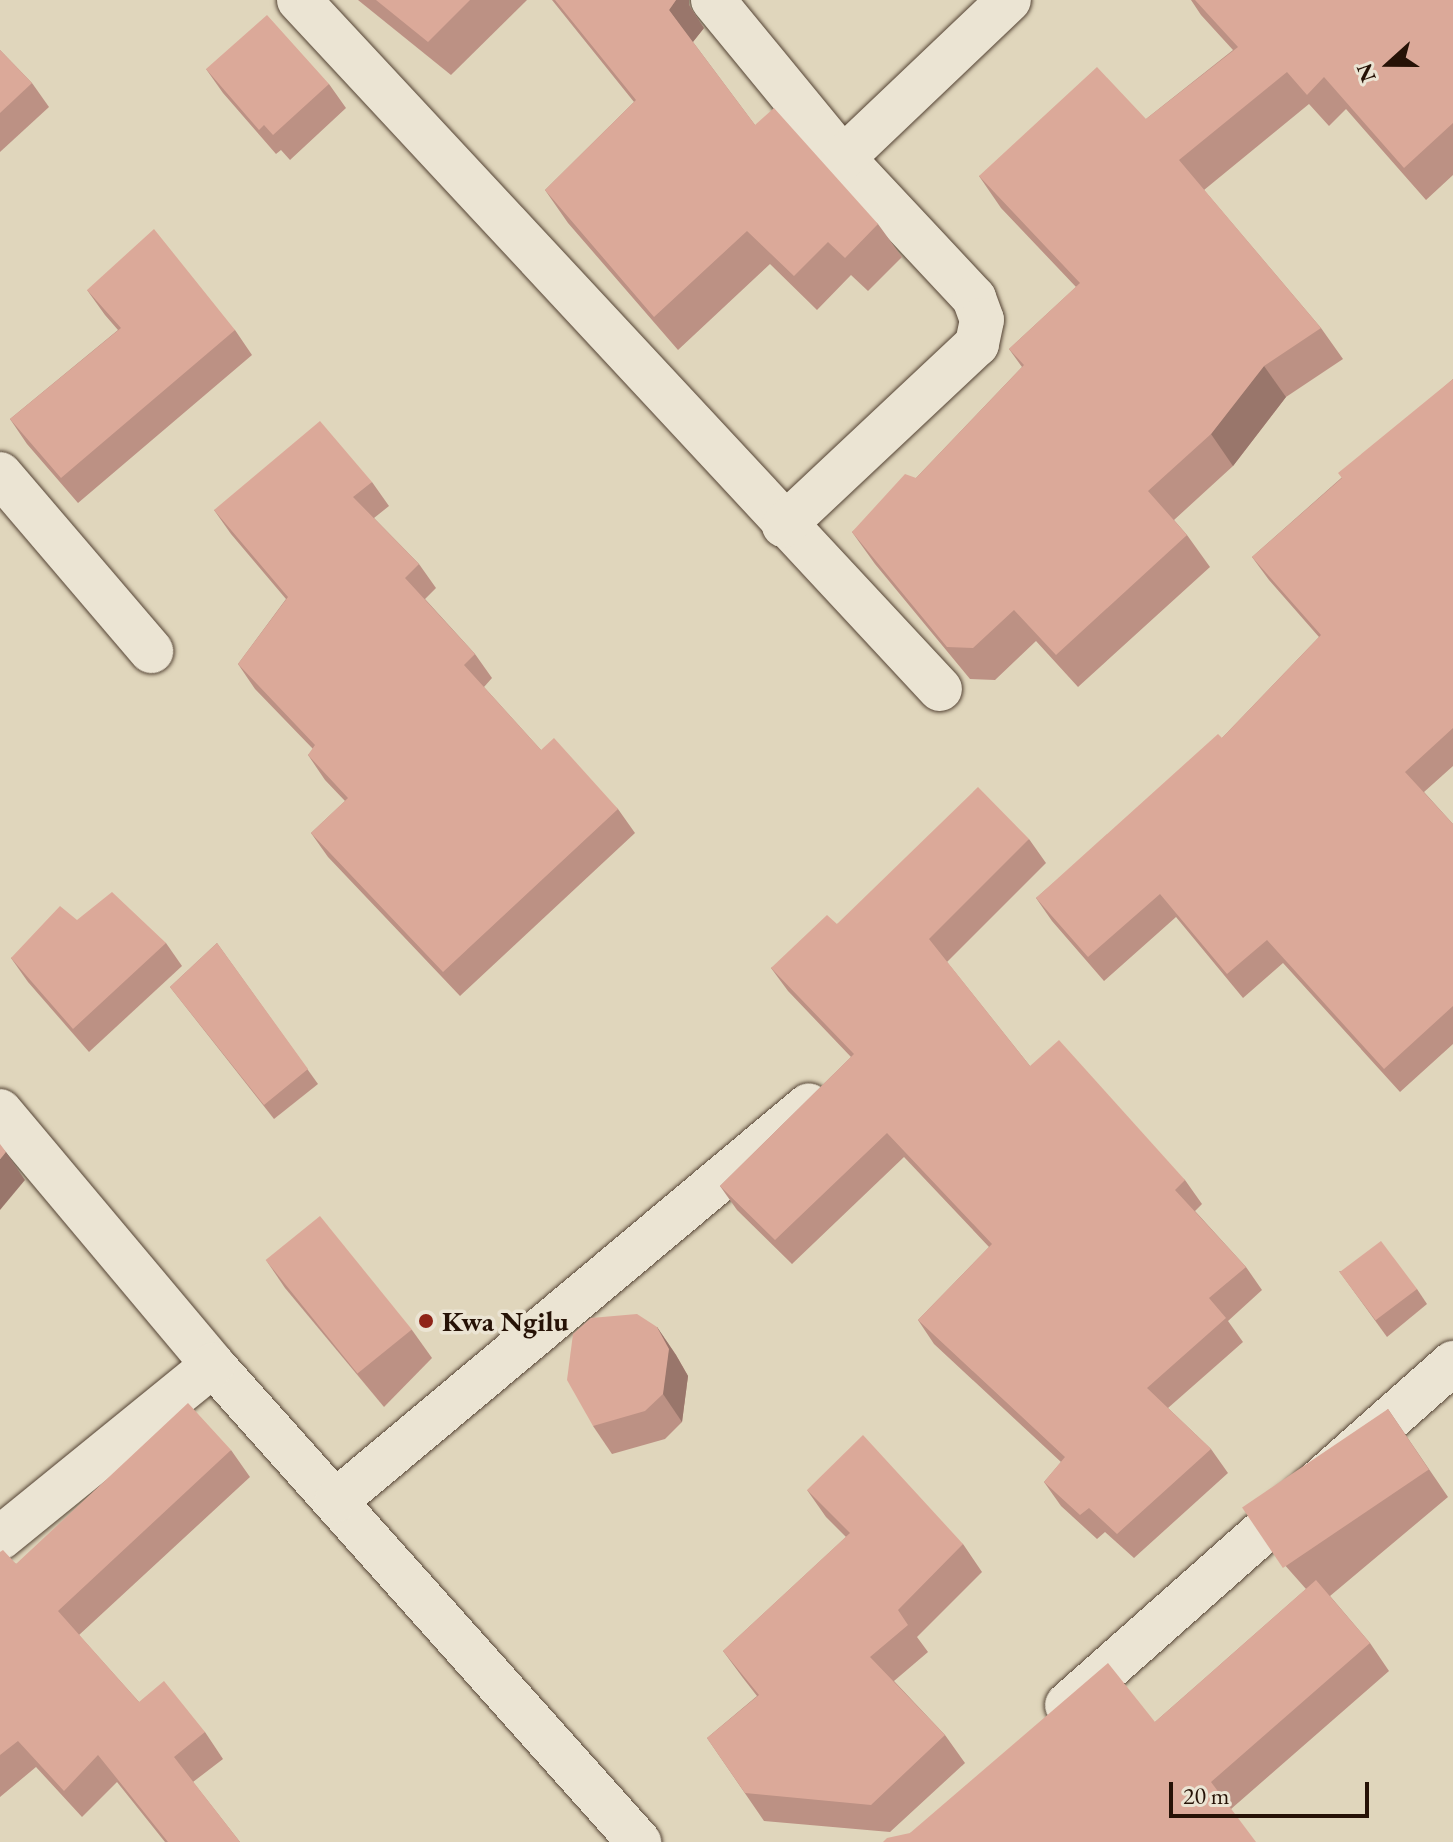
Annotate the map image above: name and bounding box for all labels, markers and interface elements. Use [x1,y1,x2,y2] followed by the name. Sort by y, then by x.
[1349,24,1429,104] north arrow
[1349,59,1383,86] text: N
[442,1304,569,1338] place label: Kwa Ngilu
[417,1312,435,1330] marker: Kwa Ngilu
[1173,1766,1373,1816] scale bar
[1183,1780,1230,1811] text: 20 m

